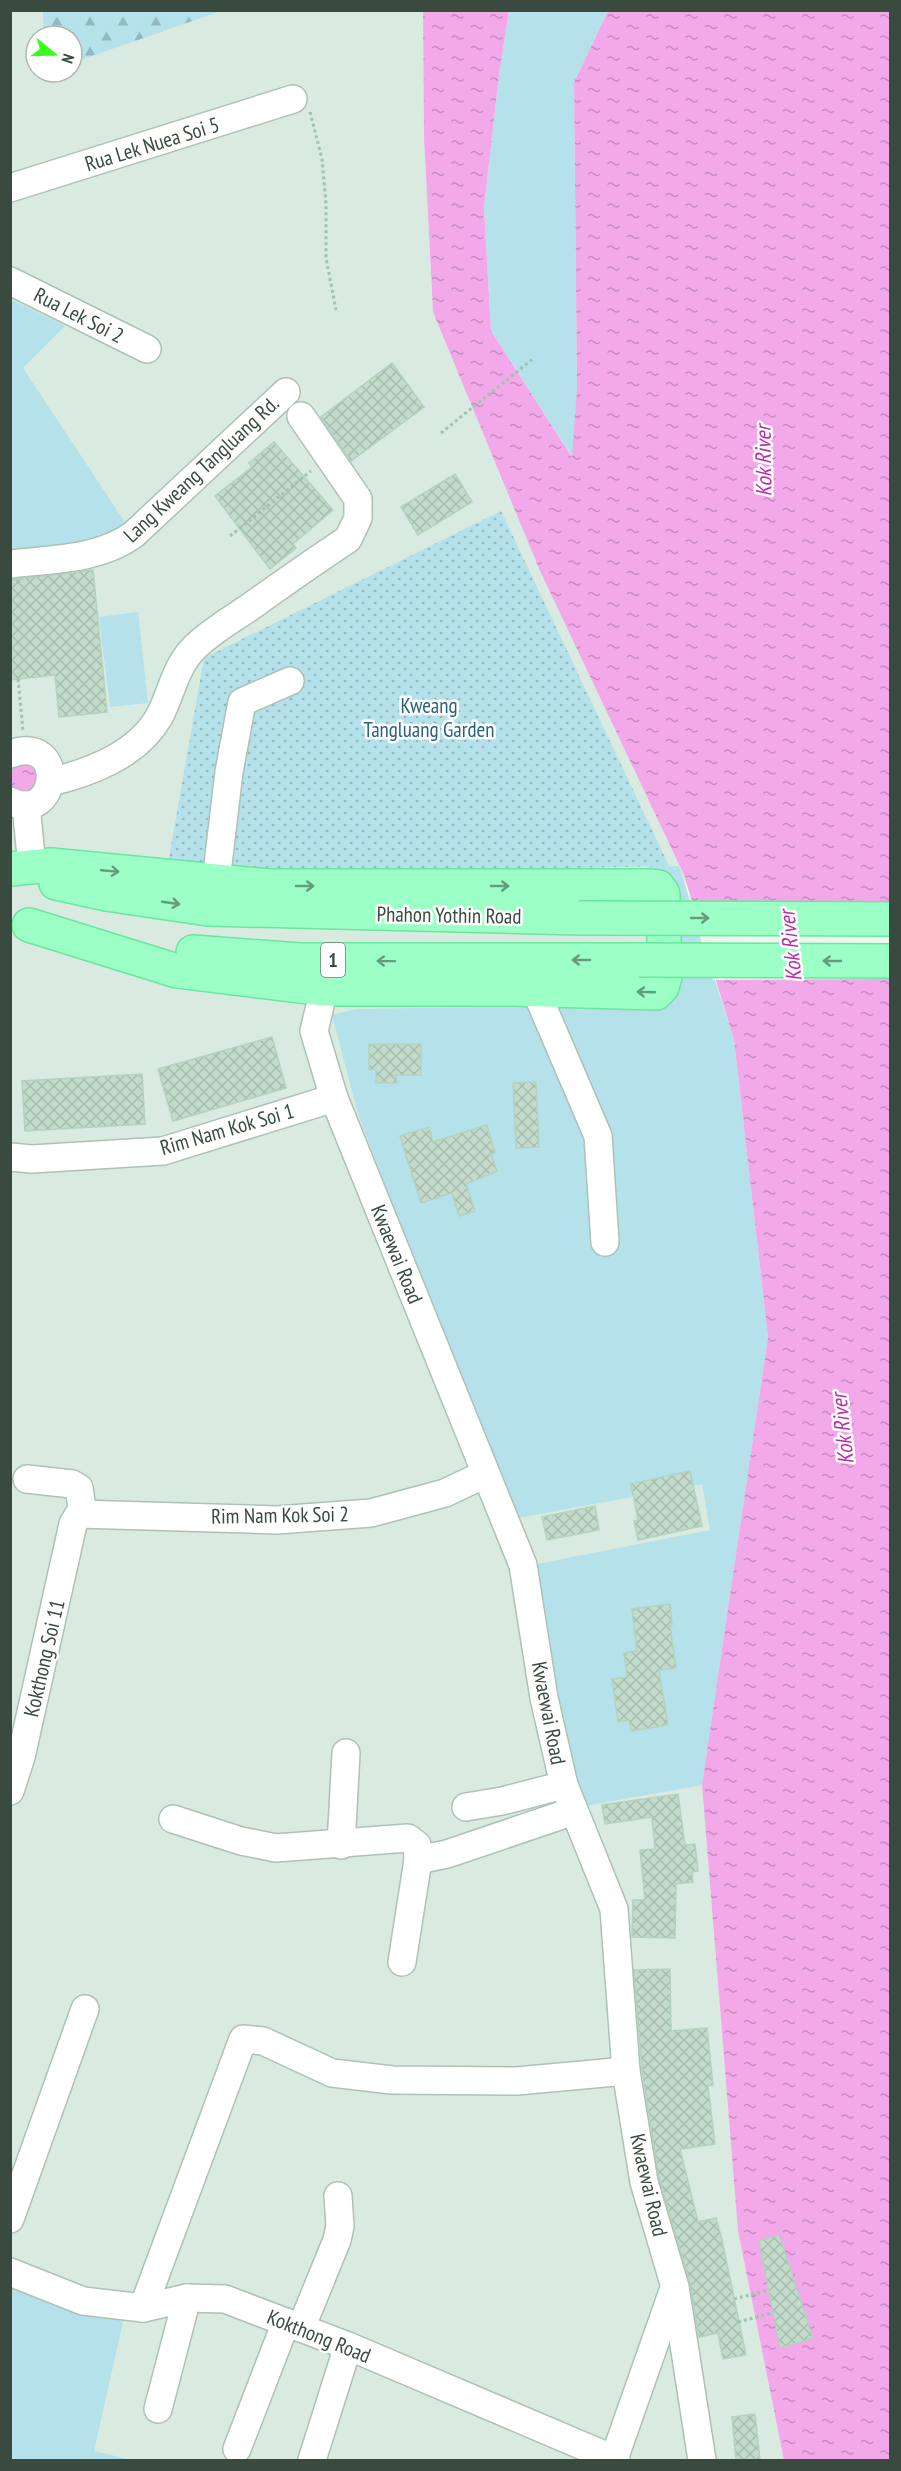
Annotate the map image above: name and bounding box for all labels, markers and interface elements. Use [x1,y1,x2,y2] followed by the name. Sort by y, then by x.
[24,24,84,84] north arrow
[57,52,79,66] text: N
[82,111,222,177] street label: Rua Lek Nuea Soi 5
[30,281,128,349] street label: Rua Lek Soi 2
[118,390,284,548] street label: Lang Kweang Tangluang Rd.
[748,422,778,497] water label: Kok River
[364,692,494,743] park label: Kweang Tangluang Garden
[100,866,120,877] one-way arrow
[294,880,314,892] one-way arrow
[489,880,509,892] one-way arrow
[161,898,180,909] one-way arrow
[376,900,522,930] street label: Phahon Yothin Road
[772,906,808,983] water label: Kok River
[690,912,710,924] one-way arrow
[321,943,345,977] road number: 1
[571,954,591,966] one-way arrow
[376,955,396,967] one-way arrow
[823,955,843,967] one-way arrow
[636,987,656,998] one-way arrow
[157,1097,297,1161] street label: Rim Nam Kok Soi 1
[365,1201,429,1307] street label: Kwaewai Road
[824,1389,860,1466] water label: Kok River
[211,1500,349,1530] street label: Rim Nam Kok Soi 2
[17,1597,71,1719] street label: Kokthong Soi 11
[526,1659,572,1767] street label: Kwaewai Road
[624,2131,674,2239] street label: Kwaewai Road
[263,2303,375,2369] street label: Kokthong Road

